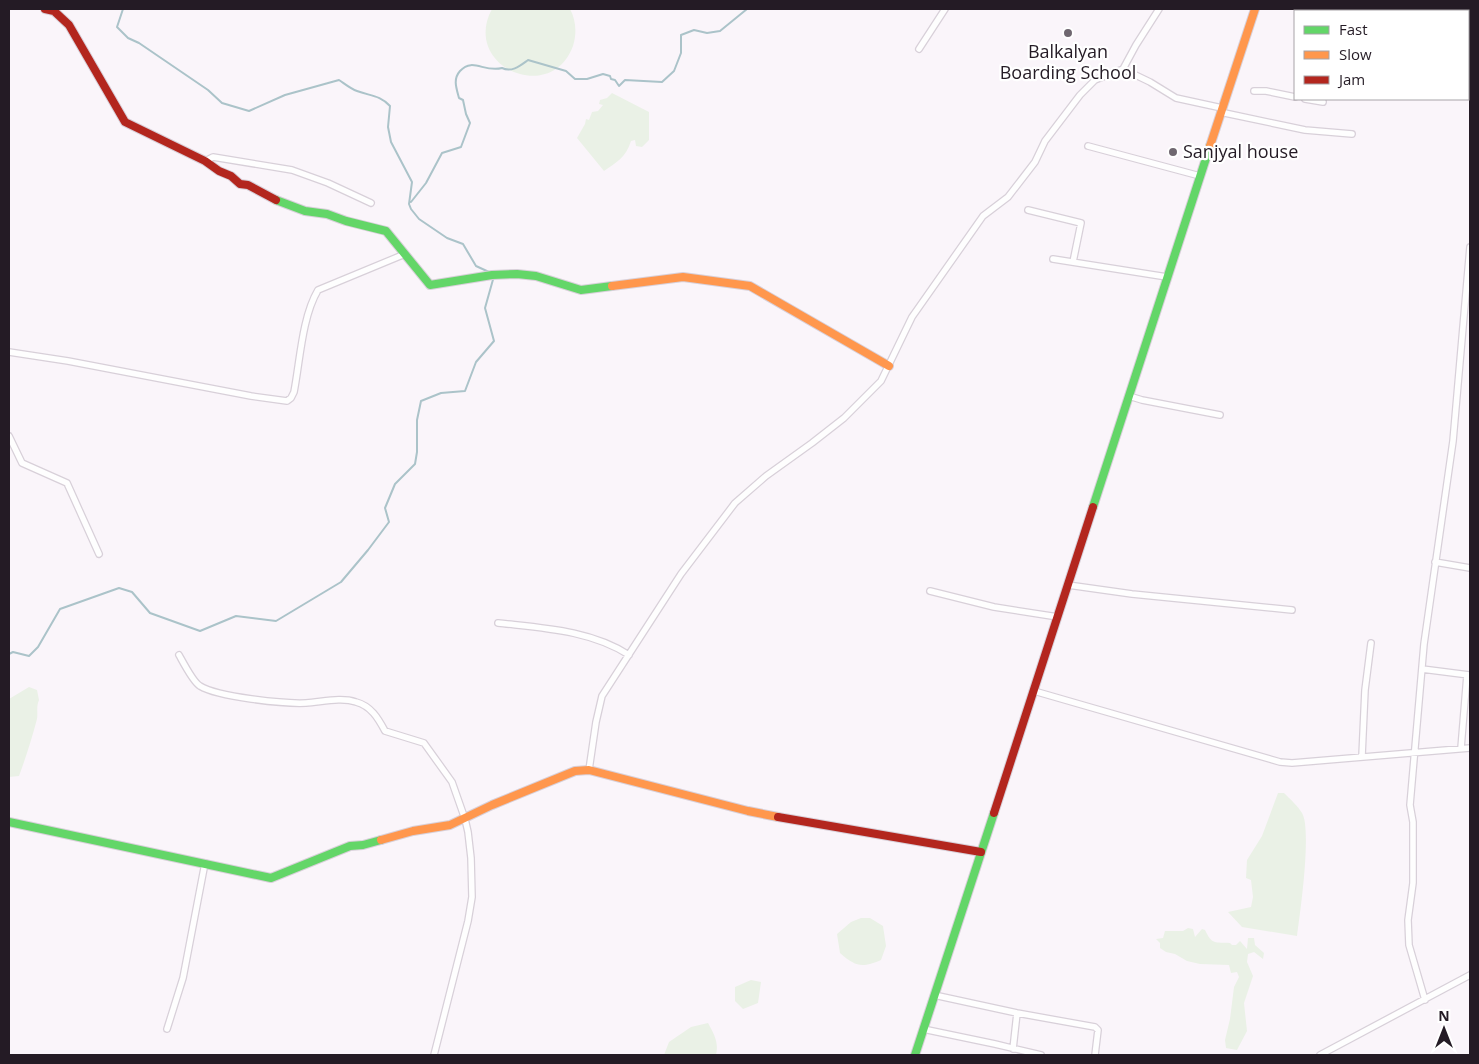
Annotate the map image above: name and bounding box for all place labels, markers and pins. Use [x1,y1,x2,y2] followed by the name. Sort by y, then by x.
[1062,27,1074,39] marker: Balkalyan Boarding School
[1000,39,1136,84] place label: Balkalyan Boarding School
[1183,139,1298,163] place label: Sanjyal house
[1167,146,1179,158] marker: Sanjyal house

